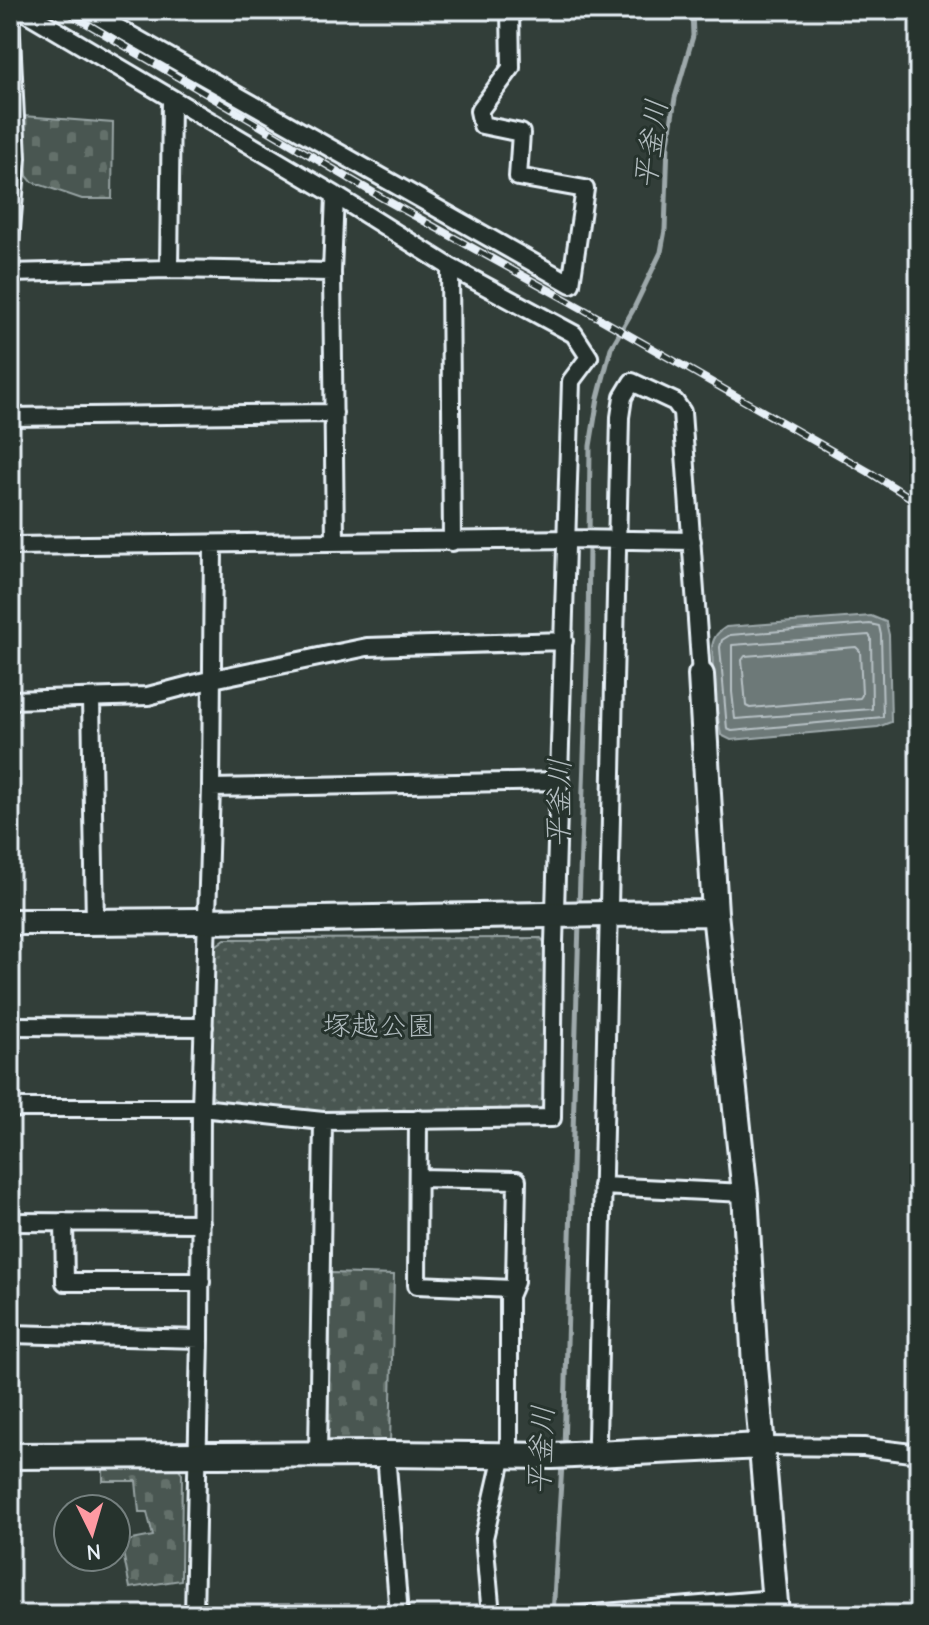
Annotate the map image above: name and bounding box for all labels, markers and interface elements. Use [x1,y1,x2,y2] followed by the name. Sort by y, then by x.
[628,97,675,191] water label: 平釜川
[541,758,578,848] water label: 平釜川
[323,1010,435,1042] park label: 塚越公園
[522,1404,561,1496] water label: 平釜川
[52,1493,132,1573] north arrow
[85,1538,102,1566] text: N

